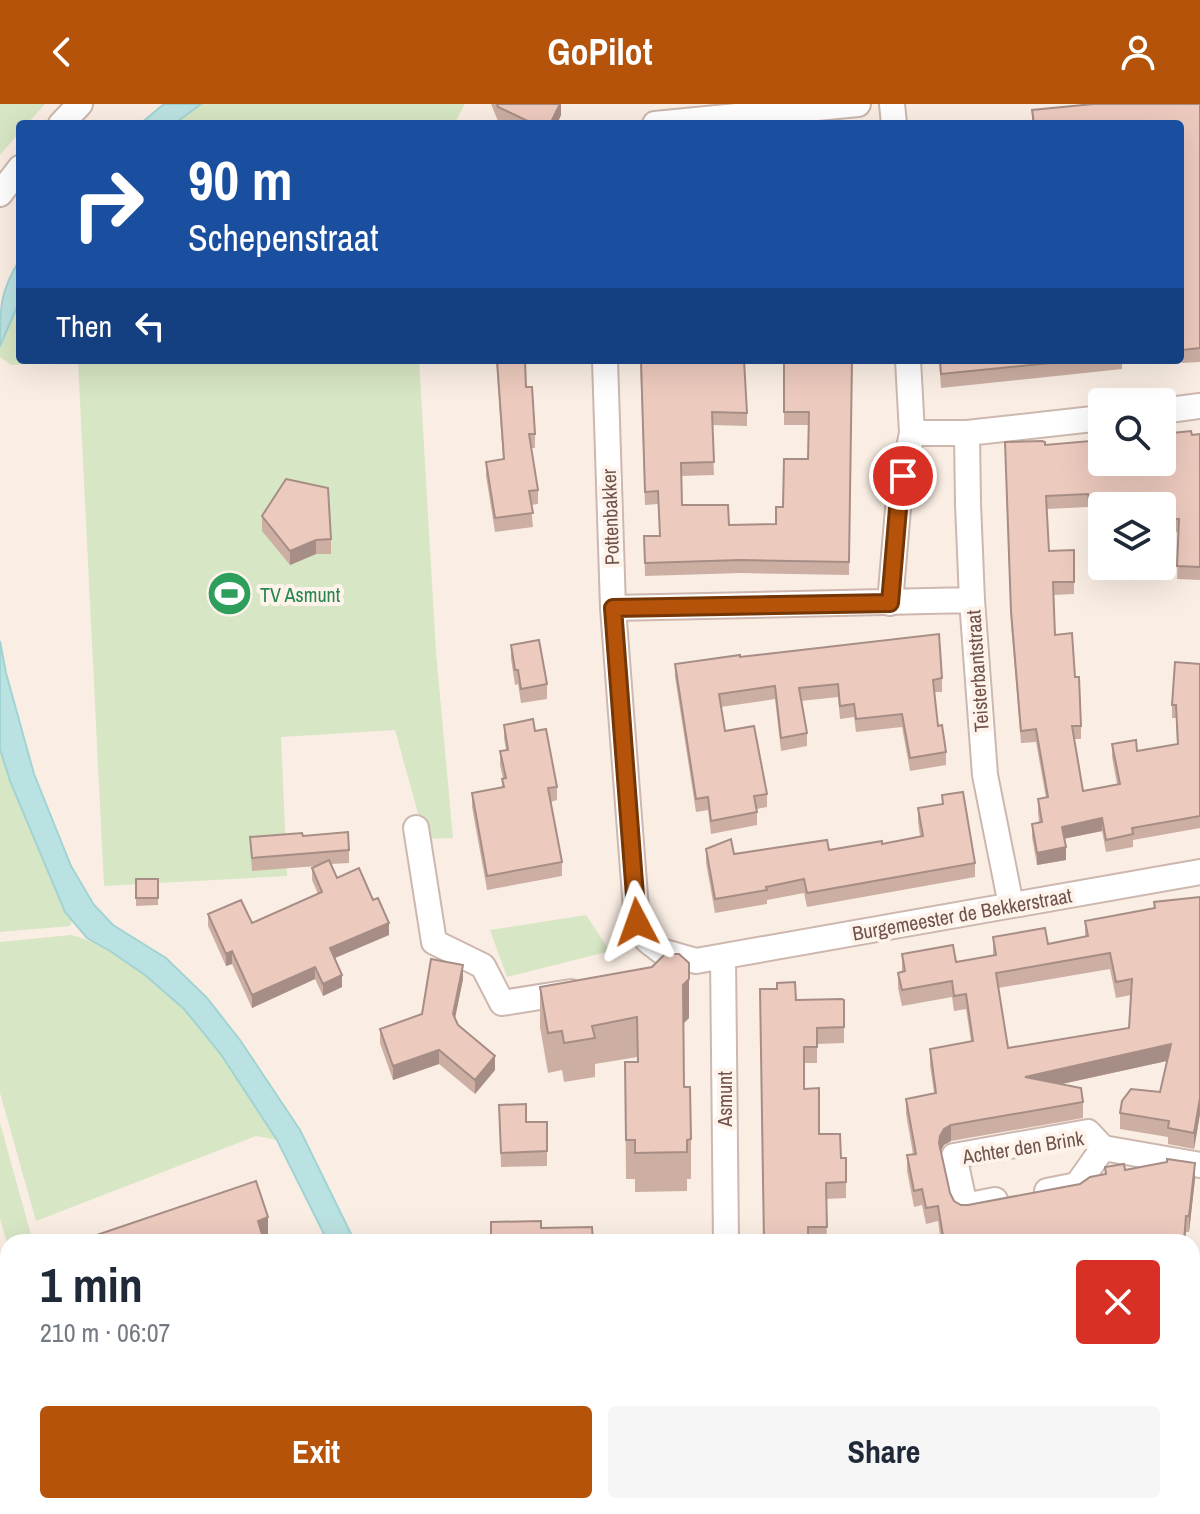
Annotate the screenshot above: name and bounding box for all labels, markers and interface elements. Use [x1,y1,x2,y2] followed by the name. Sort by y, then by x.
[548,28,652,76] text: GoPilot
[40,30,84,74] icon: back
[1116,30,1160,74] icon: person
[188,142,293,217] text: 90 m
[56,152,160,256] icon: right
[188,214,378,262] text: Schepenstraat
[128,304,172,348] icon: left
[56,306,112,346] text: Then
[1088,388,1176,580] map controls
[1088,388,1176,476] button: search
[869,442,937,510] pin
[881,454,925,498] icon: arrive
[595,468,625,566] street label: Pottenbakker
[1088,492,1176,580] button: layers
[205,570,253,618] sports icon: TV Asmunt
[260,581,341,608] place label: TV Asmunt
[959,609,995,733] street label: Teisterbantstraat
[595,880,679,964] position arrow
[850,881,1074,947] street label: Burgemeester de Bekkerstraat
[711,1071,738,1128] street label: Asmunt
[960,1124,1086,1170] street label: Achter den Brink
[40,1252,143,1317] text: 1 min
[1076,1260,1160,1344] button: close
[40,1315,170,1350] text: 210 m · 06:07
[40,1406,592,1498] button: Exit
[608,1406,1160,1498] button: Share

